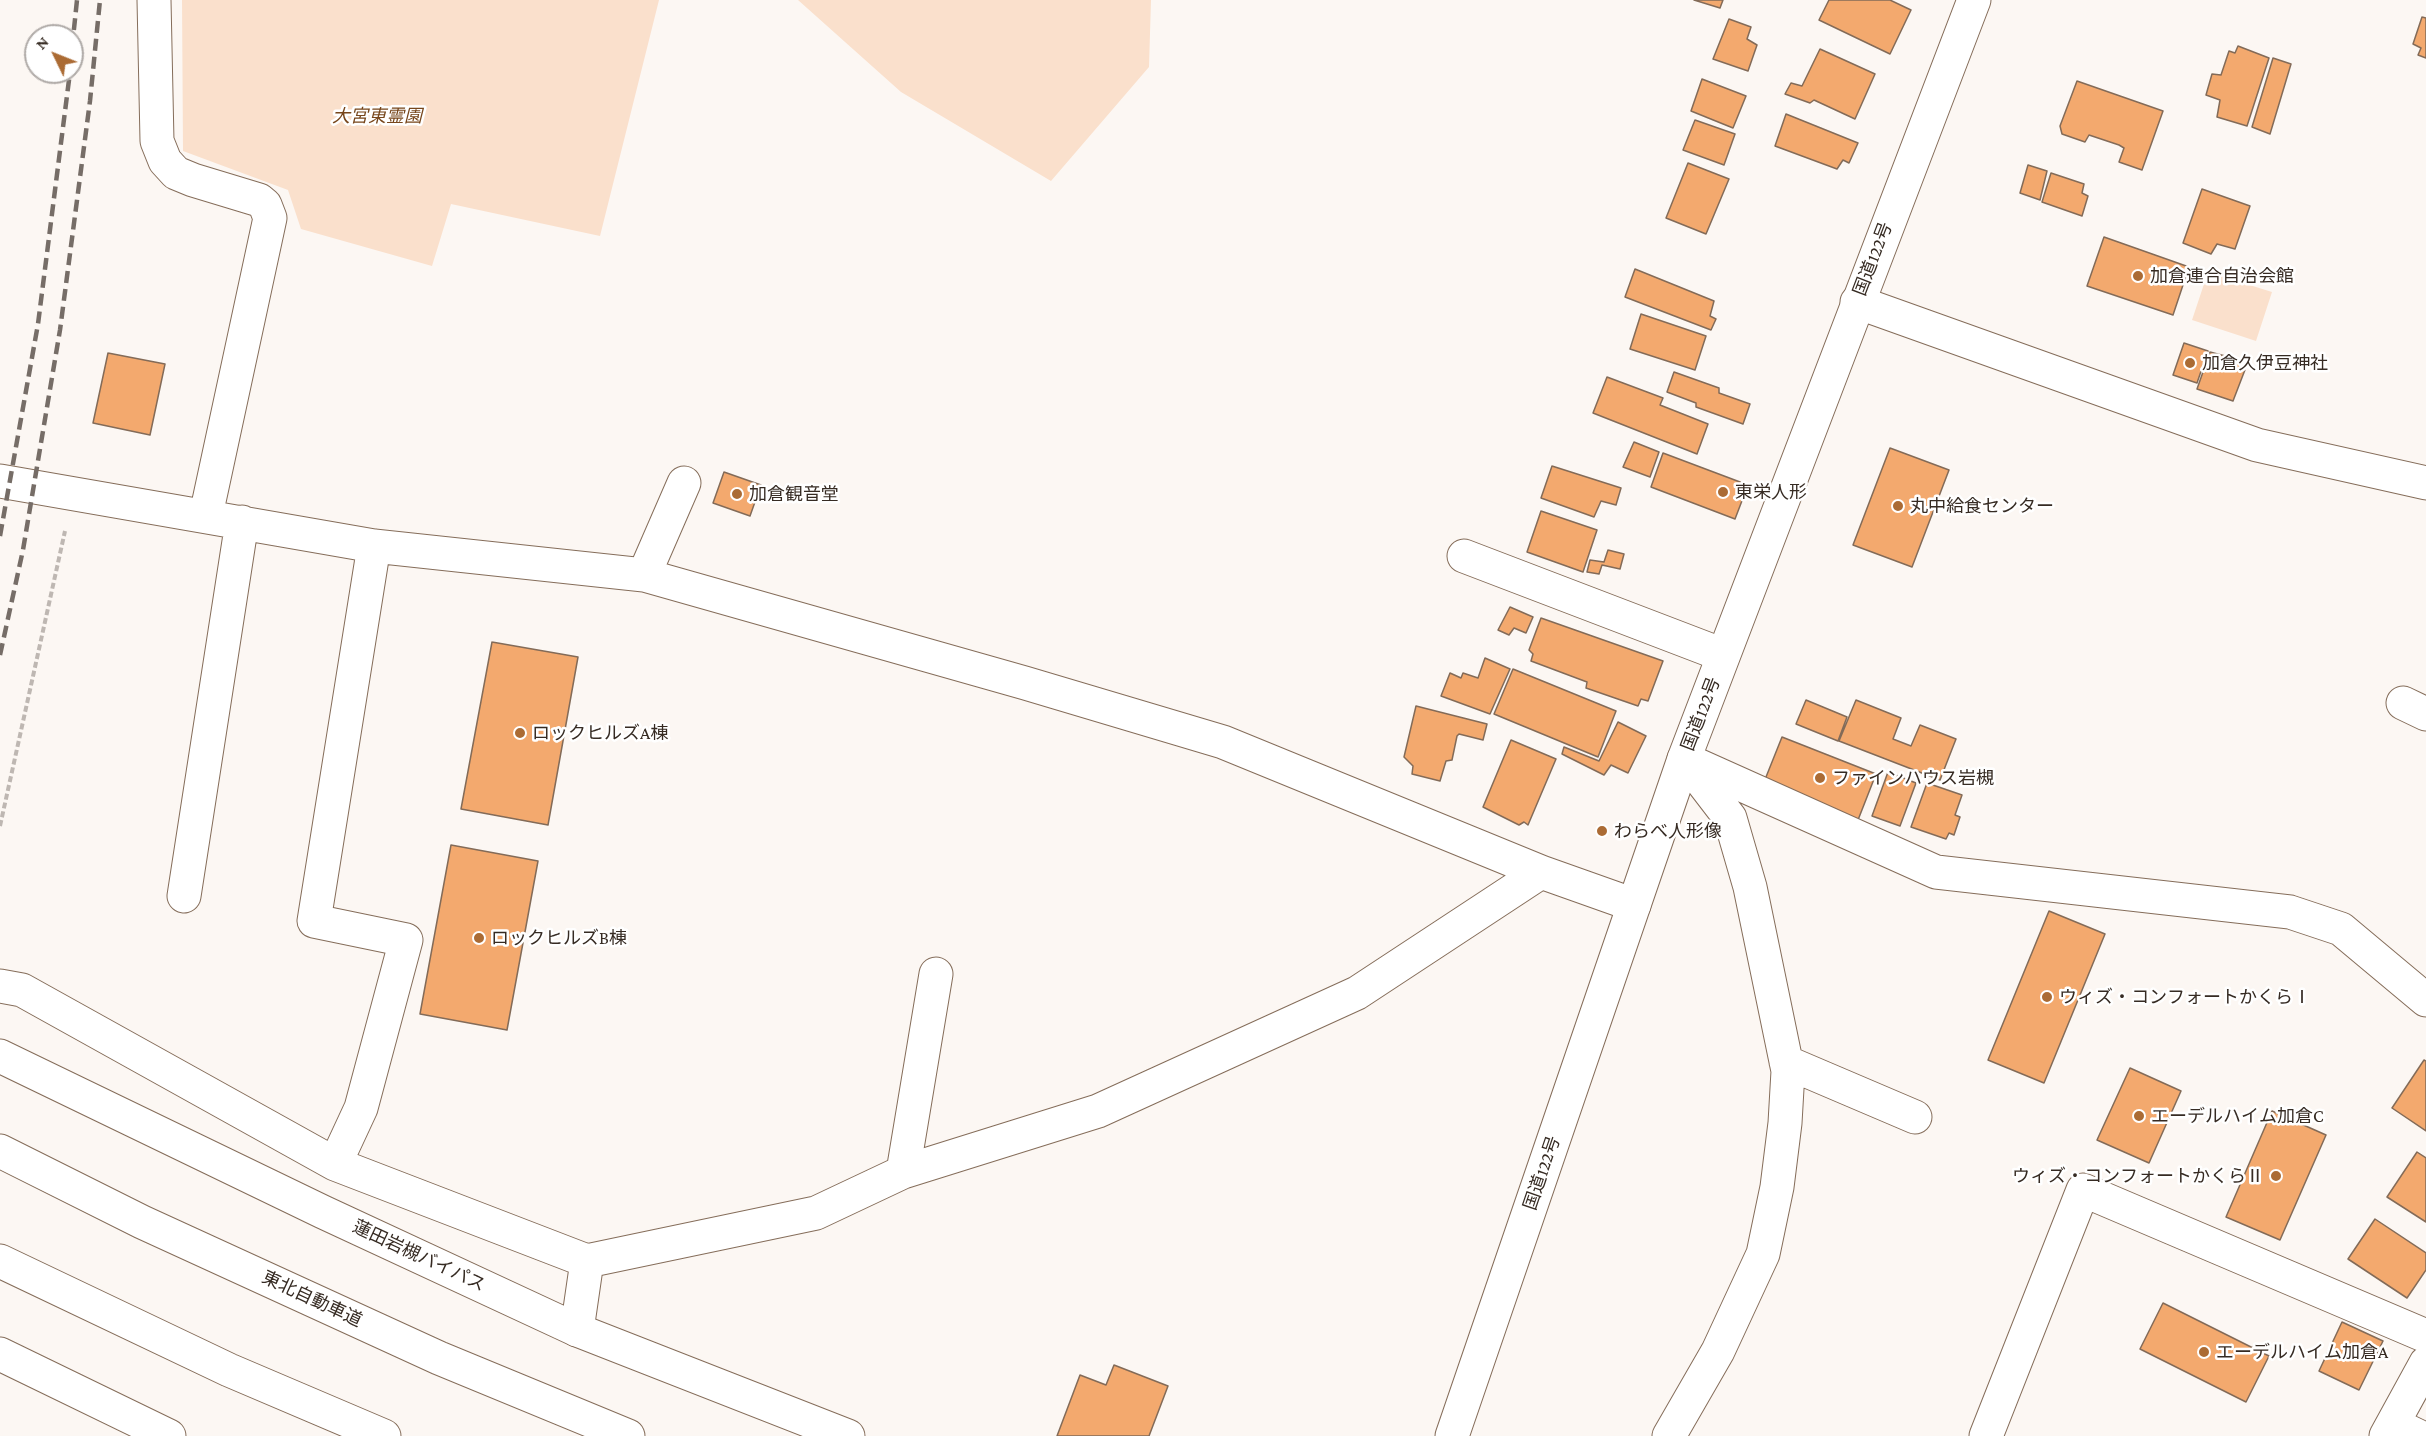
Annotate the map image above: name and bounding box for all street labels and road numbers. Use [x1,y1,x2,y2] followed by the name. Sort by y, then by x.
[1849,219,1897,299] street label: 国道122号
[1677,674,1725,754] street label: 国道122号
[1519,1133,1565,1213] street label: 国道122号
[349,1216,489,1296] street label: 蓮田岩槻バイパス
[258,1266,366,1332] street label: 東北自動車道

